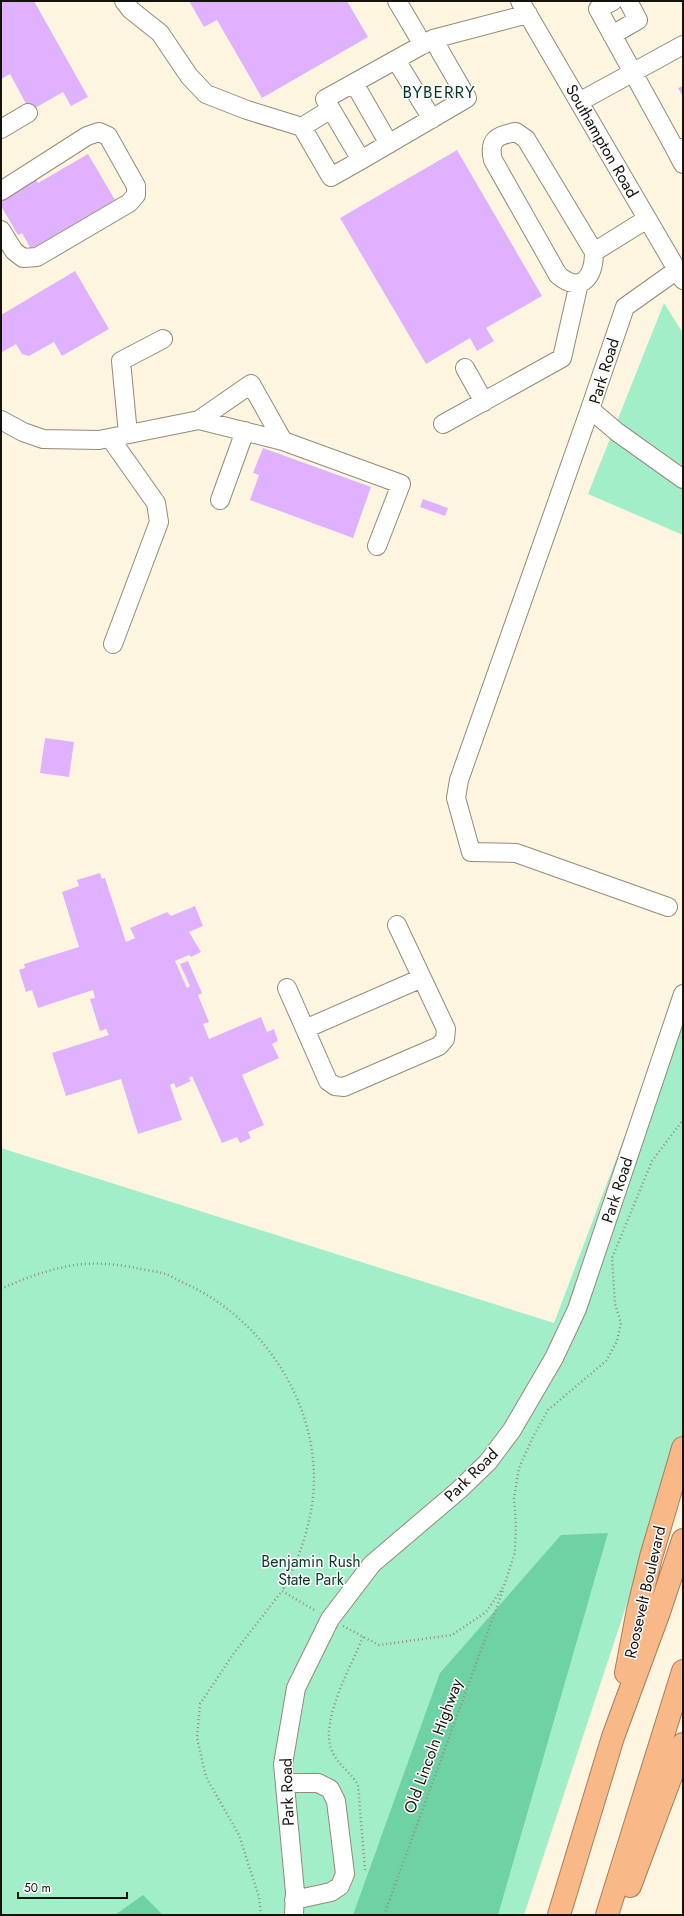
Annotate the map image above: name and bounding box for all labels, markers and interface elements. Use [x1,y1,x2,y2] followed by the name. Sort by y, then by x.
[403,80,475,104] district label: BYBERRY
[560,80,644,202] street label: Southampton Road
[583,335,625,407] street label: Park Road
[596,1154,638,1226] street label: Park Road
[439,1443,503,1507] street label: Park Road
[619,1523,671,1661] street label: Roosevelt Boulevard
[261,1550,361,1591] park label: Benjamin Rush State Park
[398,1675,468,1817] street label: Old Lincoln Highway
[274,1758,300,1826] street label: Park Road
[18,1874,127,1900] scale bar
[24,1879,51,1897] text: 50 m

